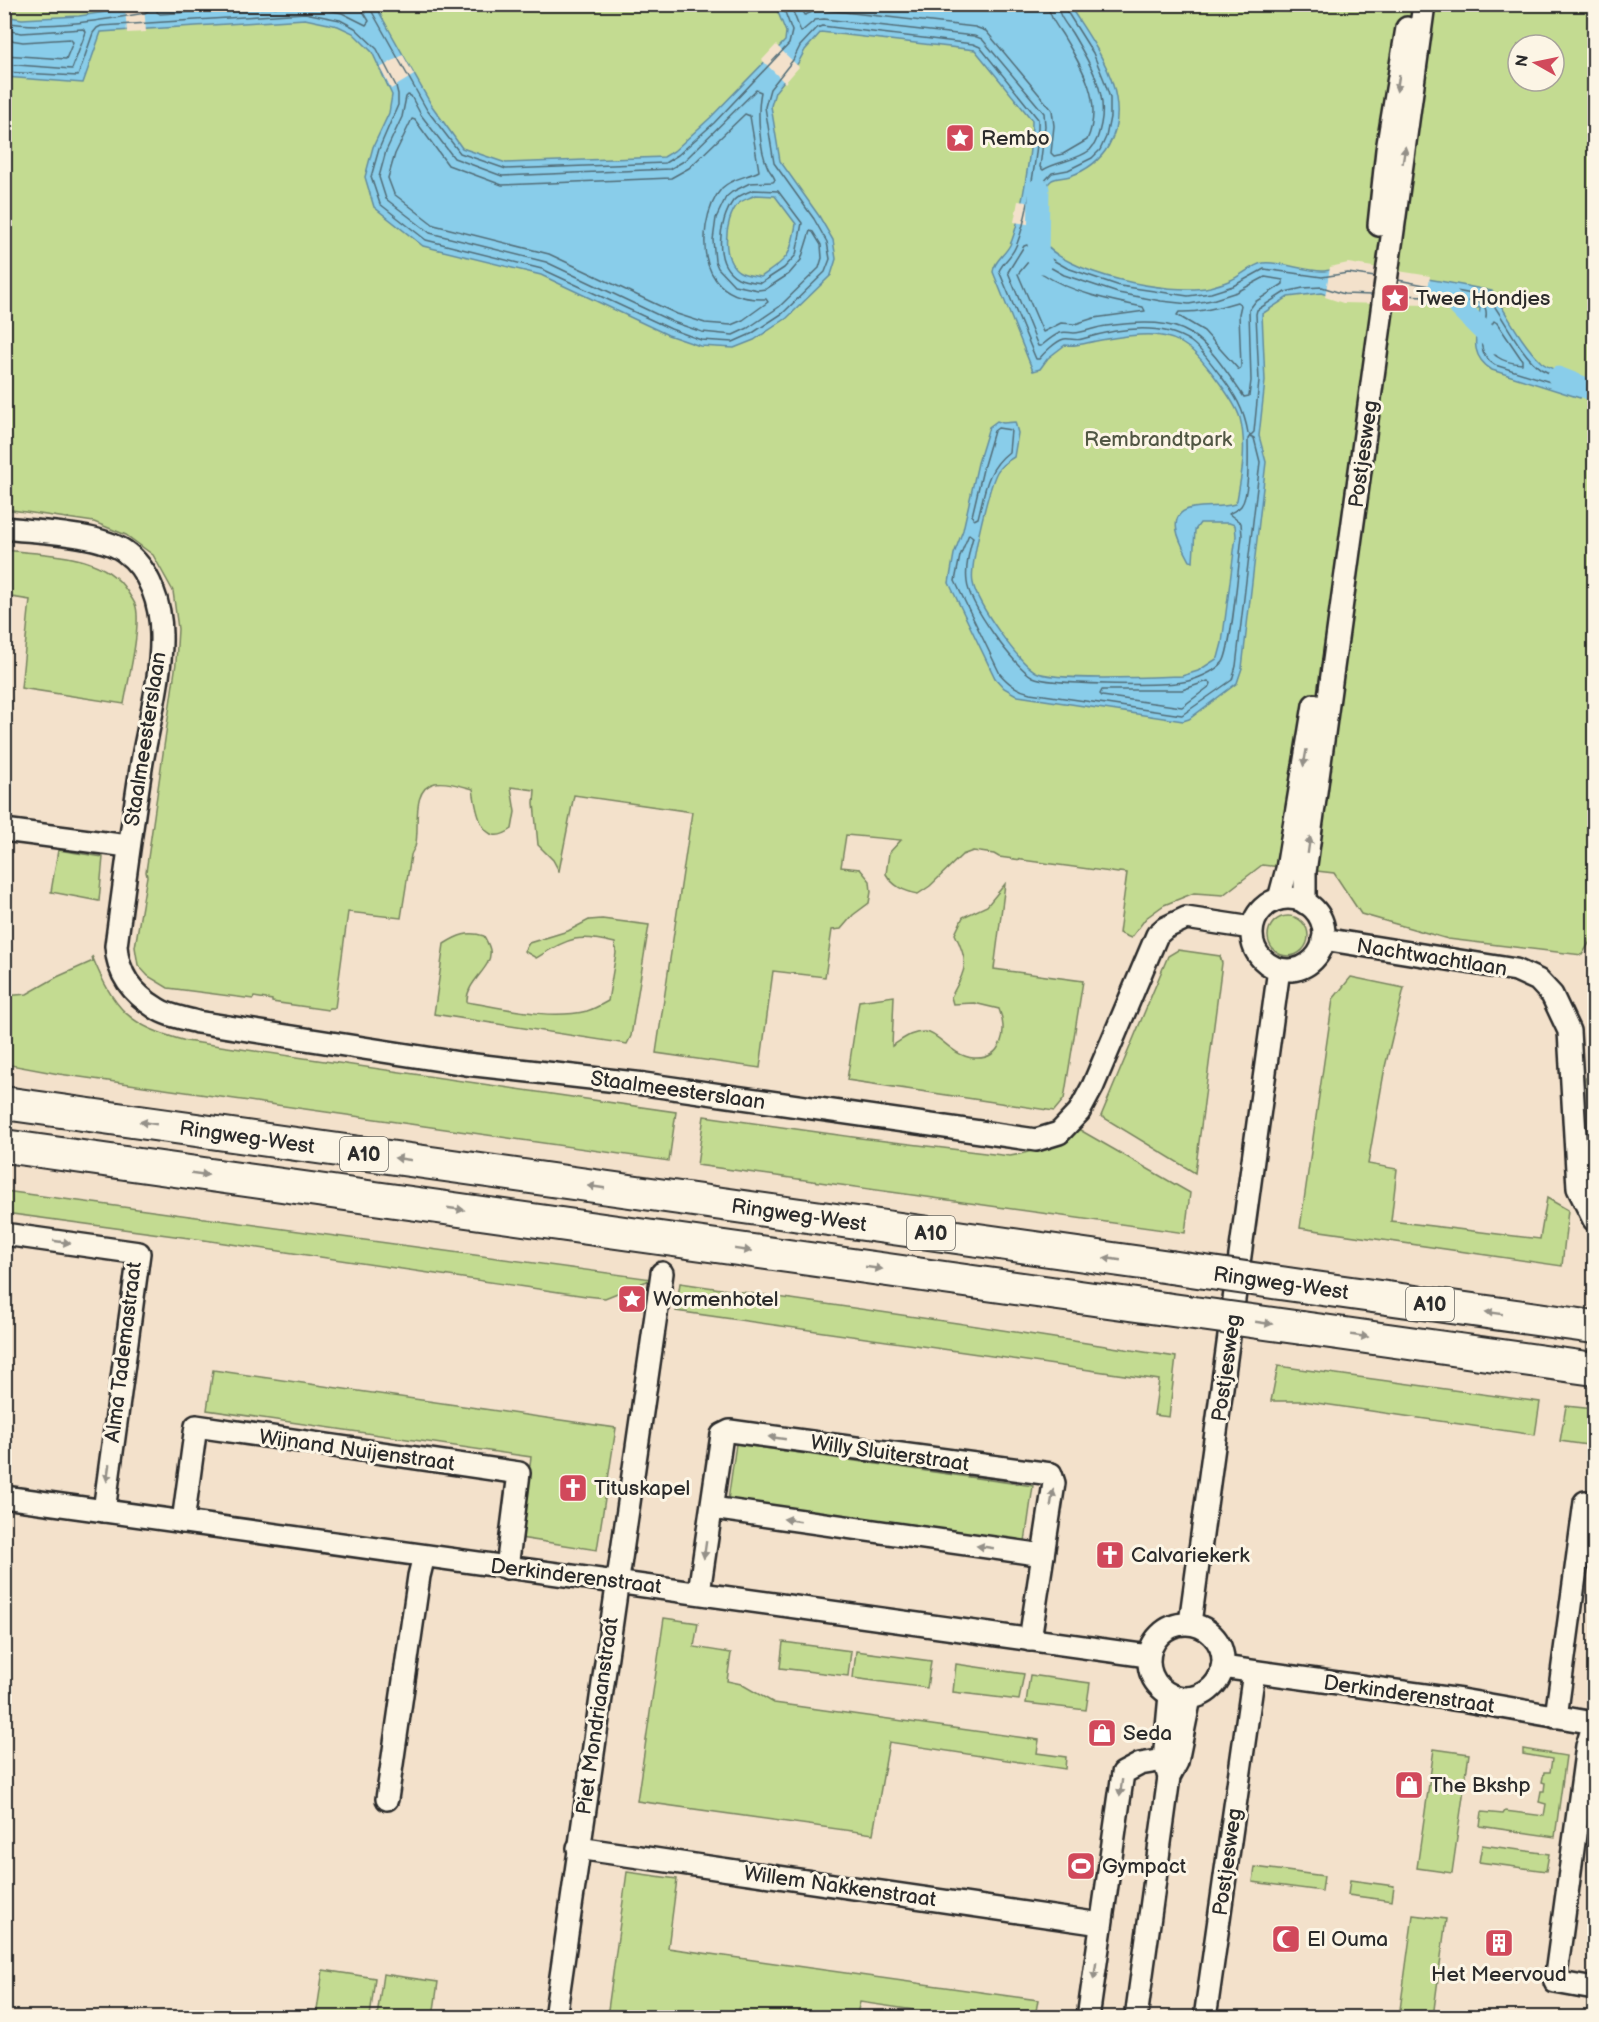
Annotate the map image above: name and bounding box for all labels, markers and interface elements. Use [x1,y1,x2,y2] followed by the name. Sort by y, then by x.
[1506,33,1566,93] north arrow
[1512,53,1533,68] text: N
[1393,74,1402,93] one-way arrow
[944,122,976,154] place icon: Rembo
[981,126,1050,151] place label: Rembo
[1400,145,1409,164] one-way arrow
[1379,282,1411,314] place icon: Twee Hondjes
[1416,286,1550,311] place label: Twee Hondjes
[1344,399,1383,509] street label: Postjesweg
[1084,427,1233,452] park label: Rembrandtpark
[119,650,172,828] street label: Staalmeesterslaan
[1301,748,1310,767] one-way arrow
[1305,835,1314,854] one-way arrow
[1355,933,1509,982] street label: Nachtwachtlaan
[589,1066,767,1115] street label: Staalmeesterslaan
[178,1116,317,1159] street label: Ringweg-West
[138,1118,157,1127] one-way arrow
[340,1137,388,1171] road number: A10
[394,1155,413,1164] one-way arrow
[191,1169,210,1178] one-way arrow
[587,1182,606,1191] one-way arrow
[730,1194,869,1237] street label: Ringweg-West
[447,1205,466,1214] one-way arrow
[907,1216,955,1250] road number: A10
[53,1238,72,1247] one-way arrow
[733,1245,752,1254] one-way arrow
[1103,1254,1122,1263] one-way arrow
[100,1260,147,1444] street label: Alma Tademastraat
[1212,1262,1351,1305] street label: Ringweg-West
[864,1264,883,1273] one-way arrow
[616,1283,648,1315] place icon: Wormenhotel
[653,1287,778,1312] place label: Wormenhotel
[1406,1287,1454,1321] road number: A10
[1484,1308,1503,1317] one-way arrow
[1207,1313,1246,1423] street label: Postjesweg
[1255,1318,1274,1327] one-way arrow
[1351,1332,1370,1341] one-way arrow
[258,1424,457,1477] street label: Wijnand Nuijenstraat
[809,1430,971,1477] street label: Willy Sluiterstraat
[768,1433,787,1442] one-way arrow
[103,1464,112,1483] one-way arrow
[557,1472,589,1504] church icon: Tituskapel
[594,1476,690,1501] place label: Tituskapel
[1047,1488,1056,1507] one-way arrow
[782,1515,801,1524] one-way arrow
[1094,1539,1126,1571] church icon: Calvariekerk
[701,1541,710,1560] one-way arrow
[975,1543,994,1552] one-way arrow
[1131,1543,1250,1568] place label: Calvariekerk
[489,1554,663,1599] street label: Derkinderenstraat
[571,1615,624,1816] street label: Piet Mondriaanstraat
[1322,1670,1497,1719] street label: Derkinderenstraat
[1086,1717,1118,1749] shop icon: Seda
[1123,1721,1172,1746] place label: Seda
[1393,1769,1425,1801] shop icon: The Bkshp
[1430,1773,1531,1798] place label: The Bkshp
[1116,1779,1125,1798] one-way arrow
[1208,1807,1247,1917] street label: Postjesweg
[1065,1850,1097,1882] sports icon: Gympact
[1102,1854,1187,1879] place label: Gympact
[742,1861,938,1912] street label: Willem Nakkenstraat
[1270,1923,1302,1955] mosque icon: El Ouma
[1307,1927,1388,1952] place label: El Ouma
[1483,1927,1515,1959] building icon: Het Meervoud
[1090,1961,1099,1980] one-way arrow
[1431,1962,1567,1987] place label: Het Meervoud

